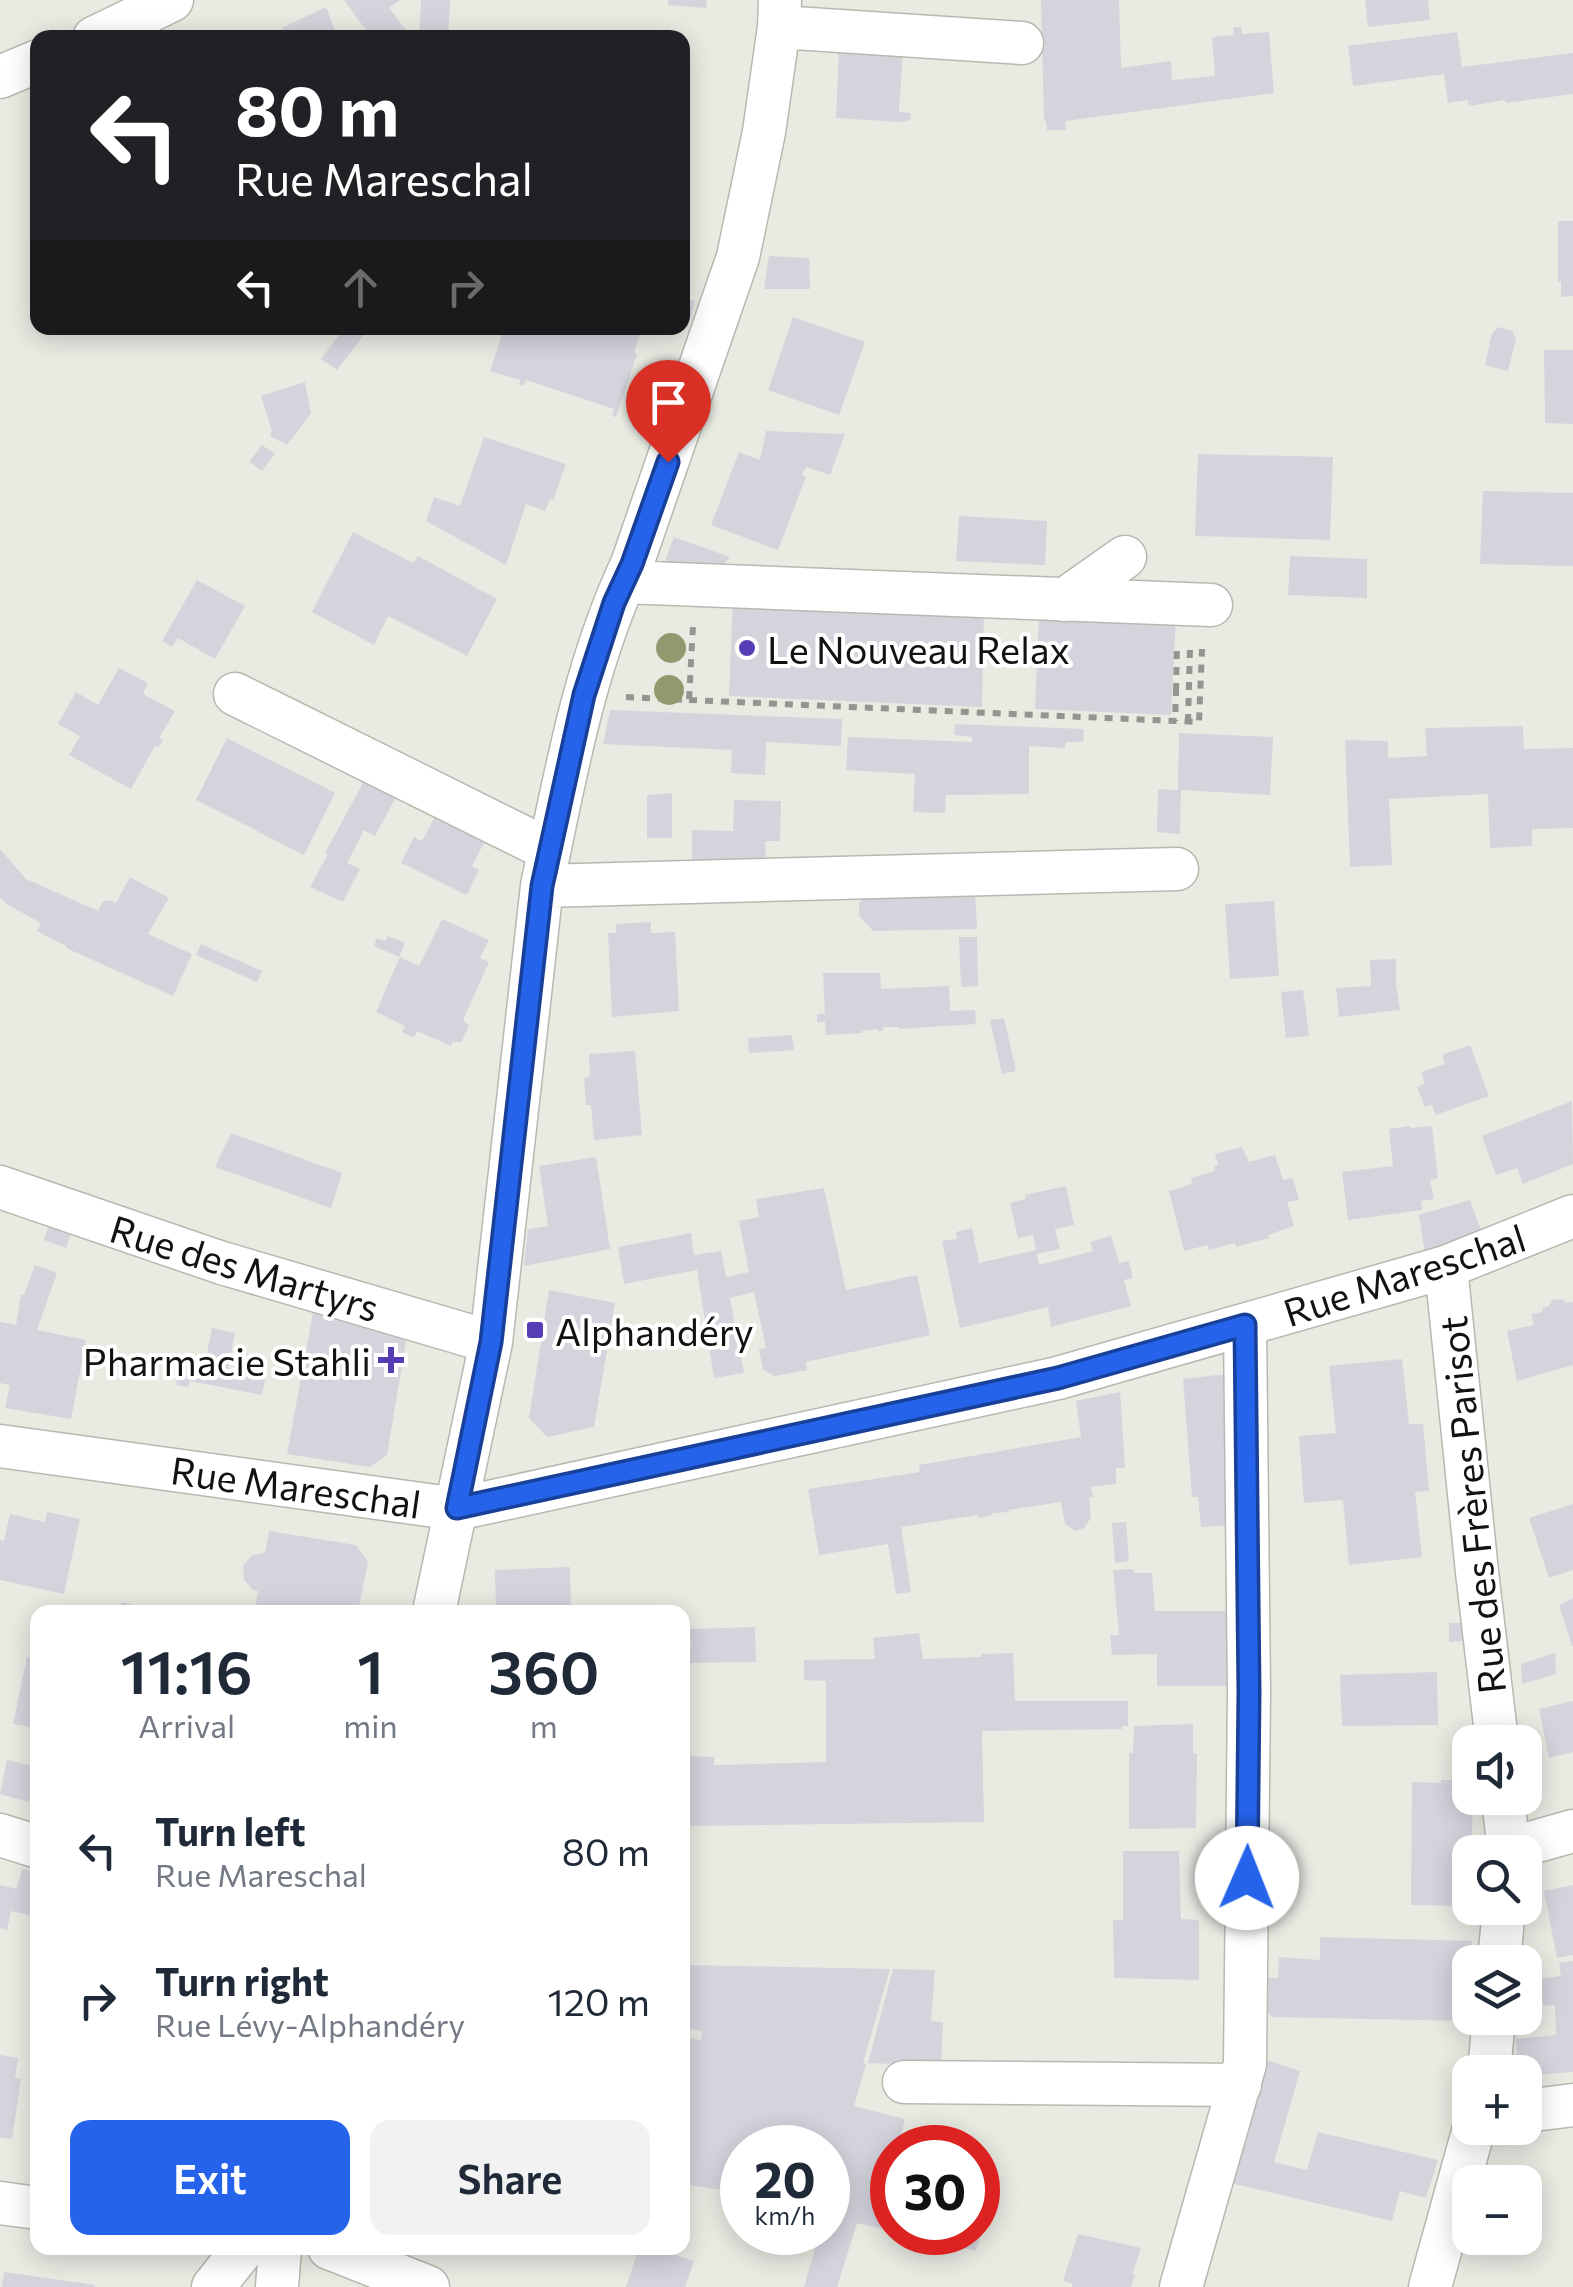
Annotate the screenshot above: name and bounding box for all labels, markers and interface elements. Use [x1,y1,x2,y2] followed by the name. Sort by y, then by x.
[235,65,399,150] text: 80 m
[70,70,200,200] icon: left
[235,150,533,205] text: Rue Mareschal
[228,260,283,315] icon: left
[333,260,388,315] icon: ahead
[438,260,493,315] icon: right
[626,360,711,463] pin
[641,375,696,430] icon: arrive
[767,625,1070,672] place label: Le Nouveau Relax
[736,637,758,659] marker: Le Nouveau Relax
[105,1204,385,1330] street label: Rue des Martyrs
[1277,1213,1531,1335] street label: Rue Mareschal
[555,1307,754,1354] place label: Alphandéry
[1428,1314,1514,1696] street label: Rue des Frères Parisot
[524,1319,546,1341] marker: Alphandéry
[83,1337,371,1384] place label: Pharmacie Stahli
[380,1349,402,1371] marker: Pharmacie Stahli
[168,1445,424,1527] street label: Rue Mareschal
[121,1633,253,1706] text: 11:16
[357,1633,384,1706] text: 1
[488,1633,599,1706] text: 360
[138,1705,235,1745] text: Arrival
[343,1705,398,1745] text: min
[530,1705,558,1745] text: m
[1452,1725,1542,2255] map controls
[1452,1725,1542,1815] button: sound
[155,1807,306,1854] text: Turn left
[70,1823,125,1878] icon: left
[1195,1826,1299,1930] position arrow
[562,1827,650,1874] text: 80 m
[1452,1835,1542,1925] button: search
[155,1854,367,1894] text: Rue Mareschal
[1452,1945,1542,2035] button: layers
[155,1957,329,2004] text: Turn right
[70,1973,125,2028] icon: right
[548,1977,650,2024] text: 120 m
[155,2004,465,2044] text: Rue Lévy-Alphandéry
[1452,2055,1542,2145] button: +
[70,2120,350,2235] button: Exit
[370,2120,650,2235] button: Share
[870,2125,1000,2255] speed limit sign: 30
[754,2147,816,2208] text: 20
[1452,2165,1542,2255] button: −
[755,2200,815,2230] text: km/h

